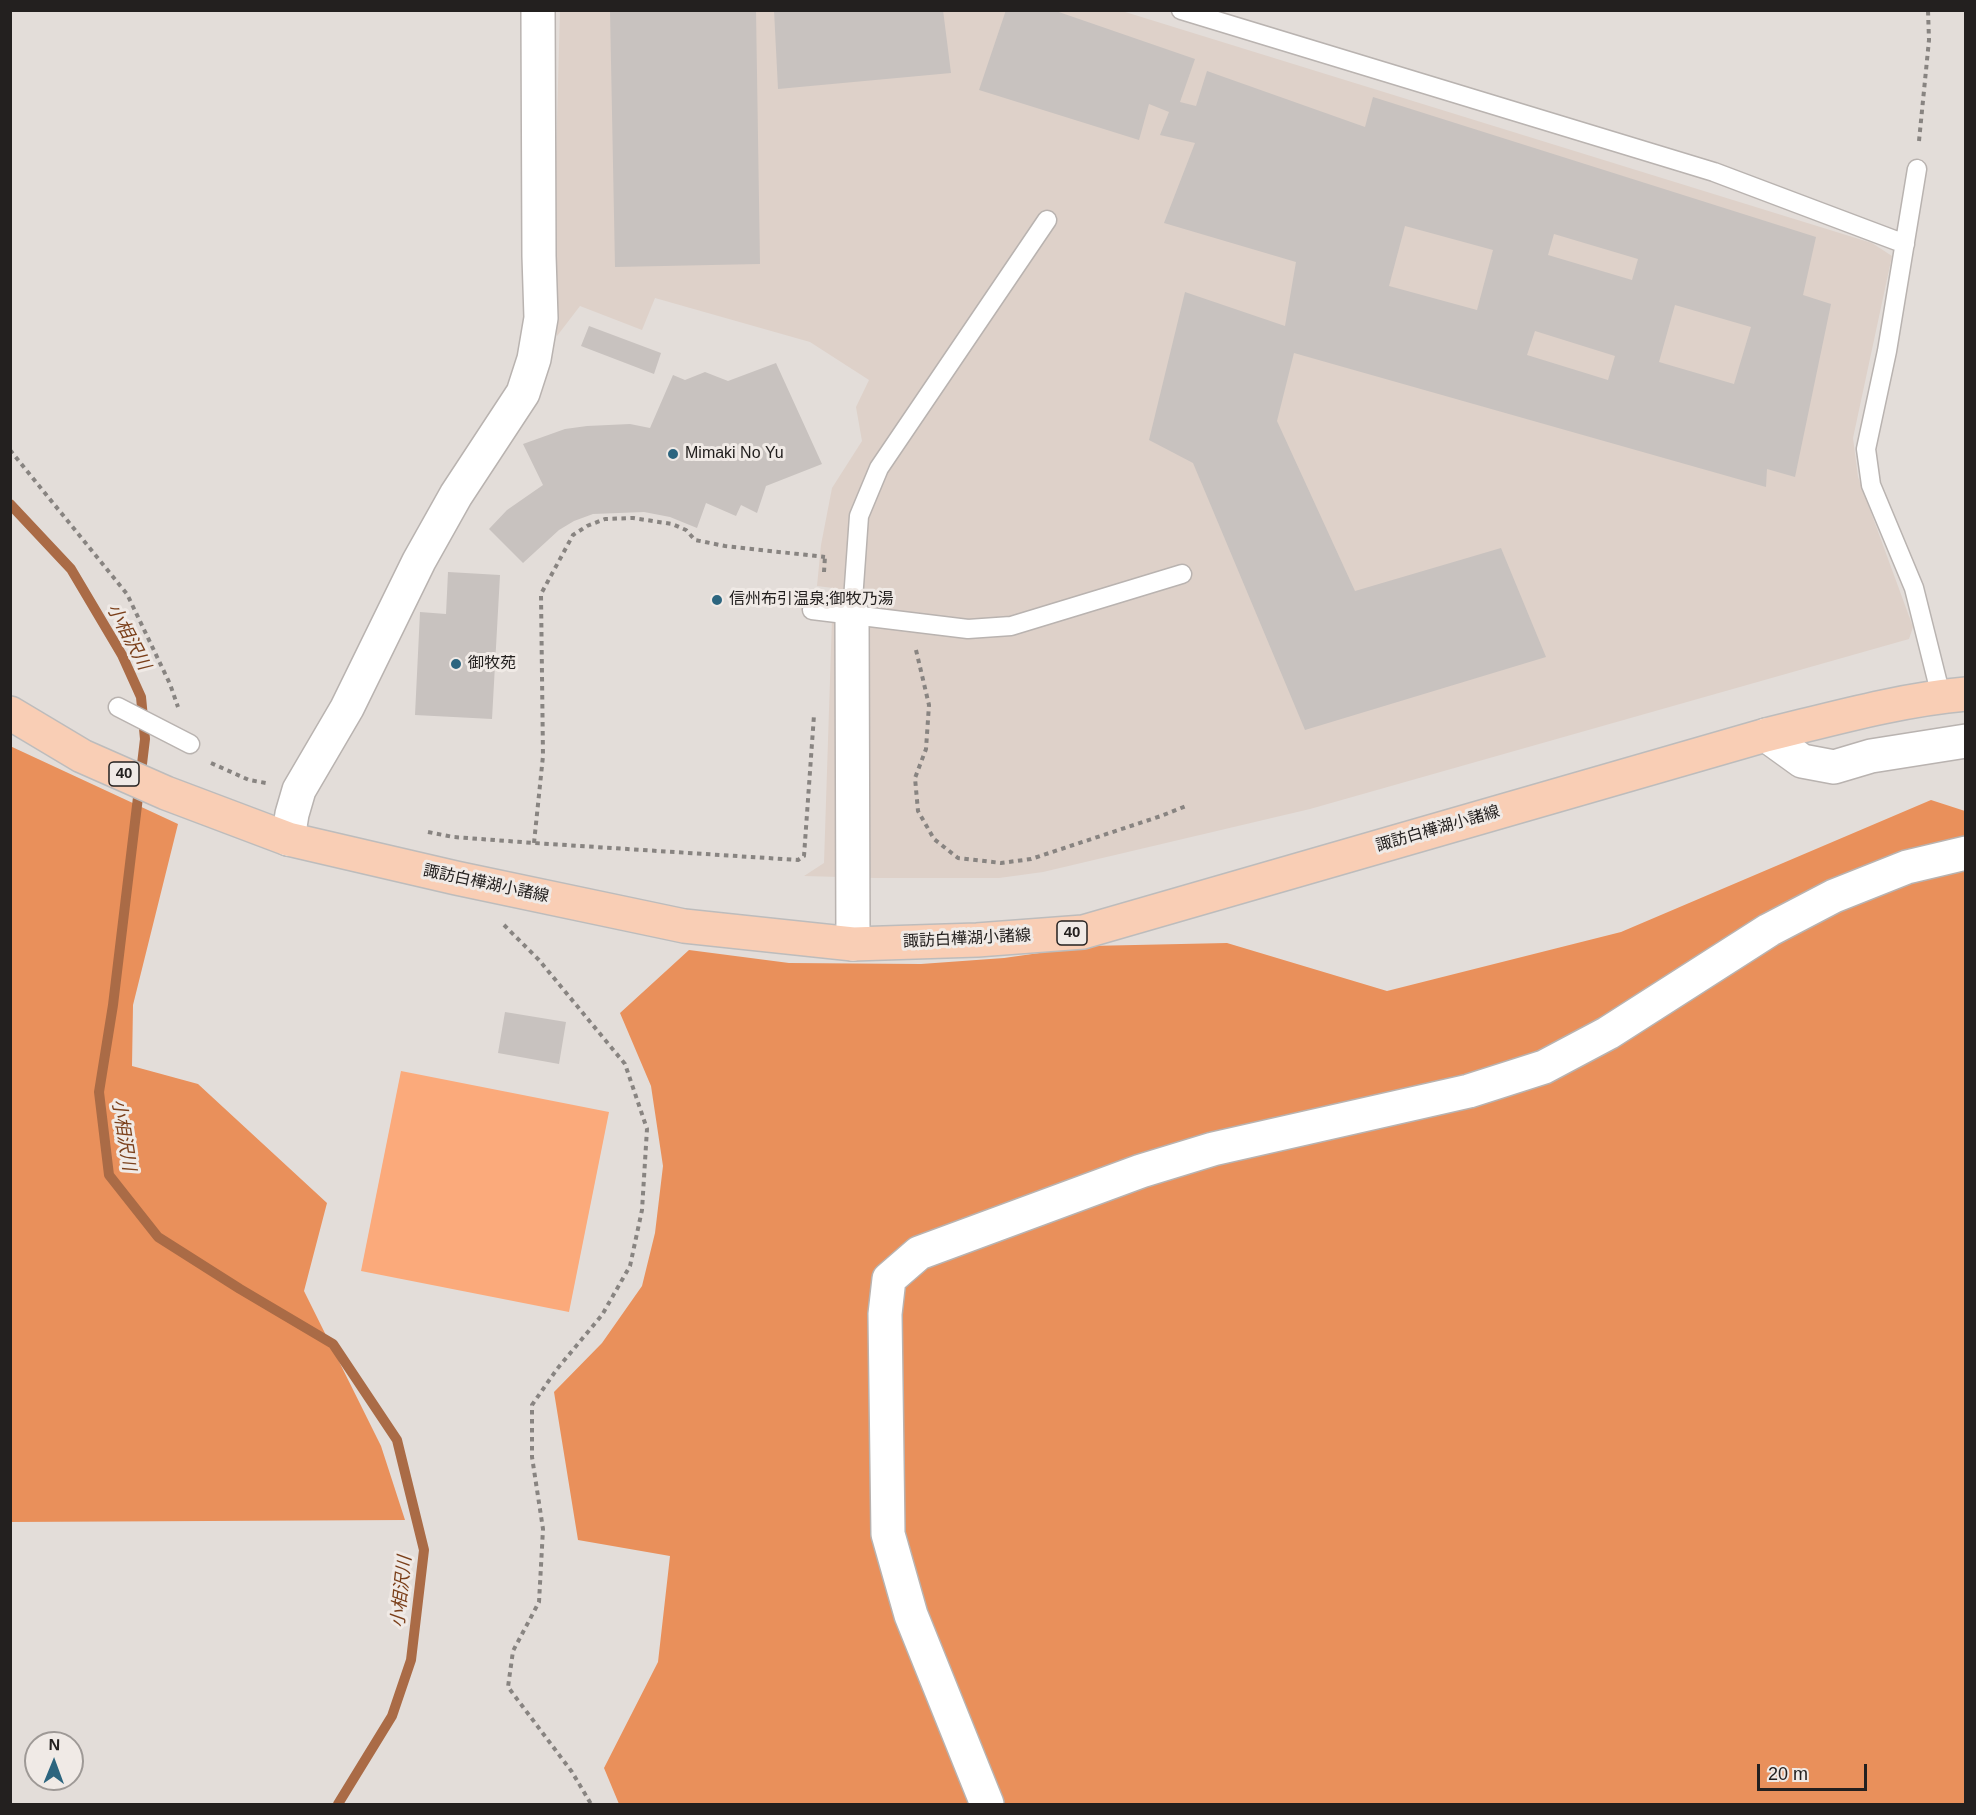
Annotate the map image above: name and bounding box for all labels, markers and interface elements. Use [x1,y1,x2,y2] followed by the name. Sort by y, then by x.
[685,444,784,464] place label: Mimaki No Yu
[666,447,680,461] marker: Mimaki No Yu
[729,590,893,610] place label: 信州布引温泉;御牧乃湯
[710,593,724,607] marker: 信州布引温泉;御牧乃湯
[102,600,154,674] water label: 小相沢川
[468,654,516,674] place label: 御牧苑
[449,657,463,671] marker: 御牧苑
[109,762,139,786] road number: 40
[1374,802,1502,856] street label: 諏訪白樺湖小諸線
[421,861,551,907] street label: 諏訪白樺湖小諸線
[1057,921,1087,945] road number: 40
[903,926,1031,952] street label: 諏訪白樺湖小諸線
[107,1098,139,1172] water label: 小相沢川
[387,1555,417,1629] water label: 小相沢川
[24,1731,84,1791] north arrow
[48,1736,60,1753] text: N
[1760,1752,1870,1790] scale bar
[1768,1764,1808,1784] text: 20 m

